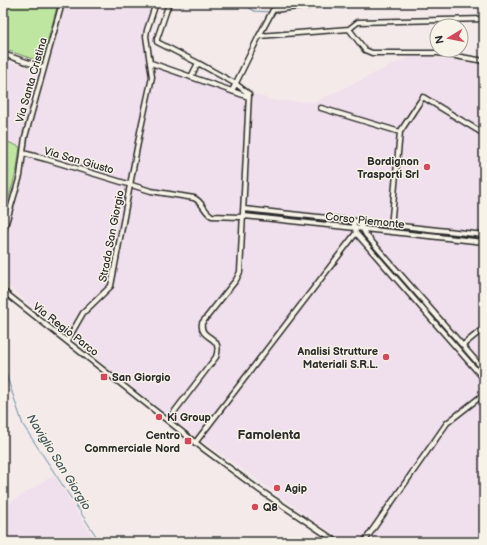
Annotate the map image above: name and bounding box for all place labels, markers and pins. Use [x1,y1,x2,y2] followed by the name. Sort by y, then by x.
[357,155,419,181] place label: Bordignon Trasporti Srl
[422,162,432,172] marker: Bordignon Trasporti Srl
[297,345,379,371] place label: Analisi Strutture Materiali S.R.L.
[381,352,391,362] marker: Analisi Strutture Materiali S.R.L.
[112,371,170,384] place label: San Giorgio
[99,372,109,382] marker: San Giorgio
[167,411,211,424] place label: Ki Group
[154,412,164,422] marker: Ki Group
[85,429,180,455] place label: Centro Commerciale Nord
[183,436,193,446] marker: Centro Commerciale Nord
[284,482,307,495] place label: Agip
[272,483,282,493] marker: Agip
[263,501,278,514] place label: Q8
[250,502,260,512] marker: Q8

